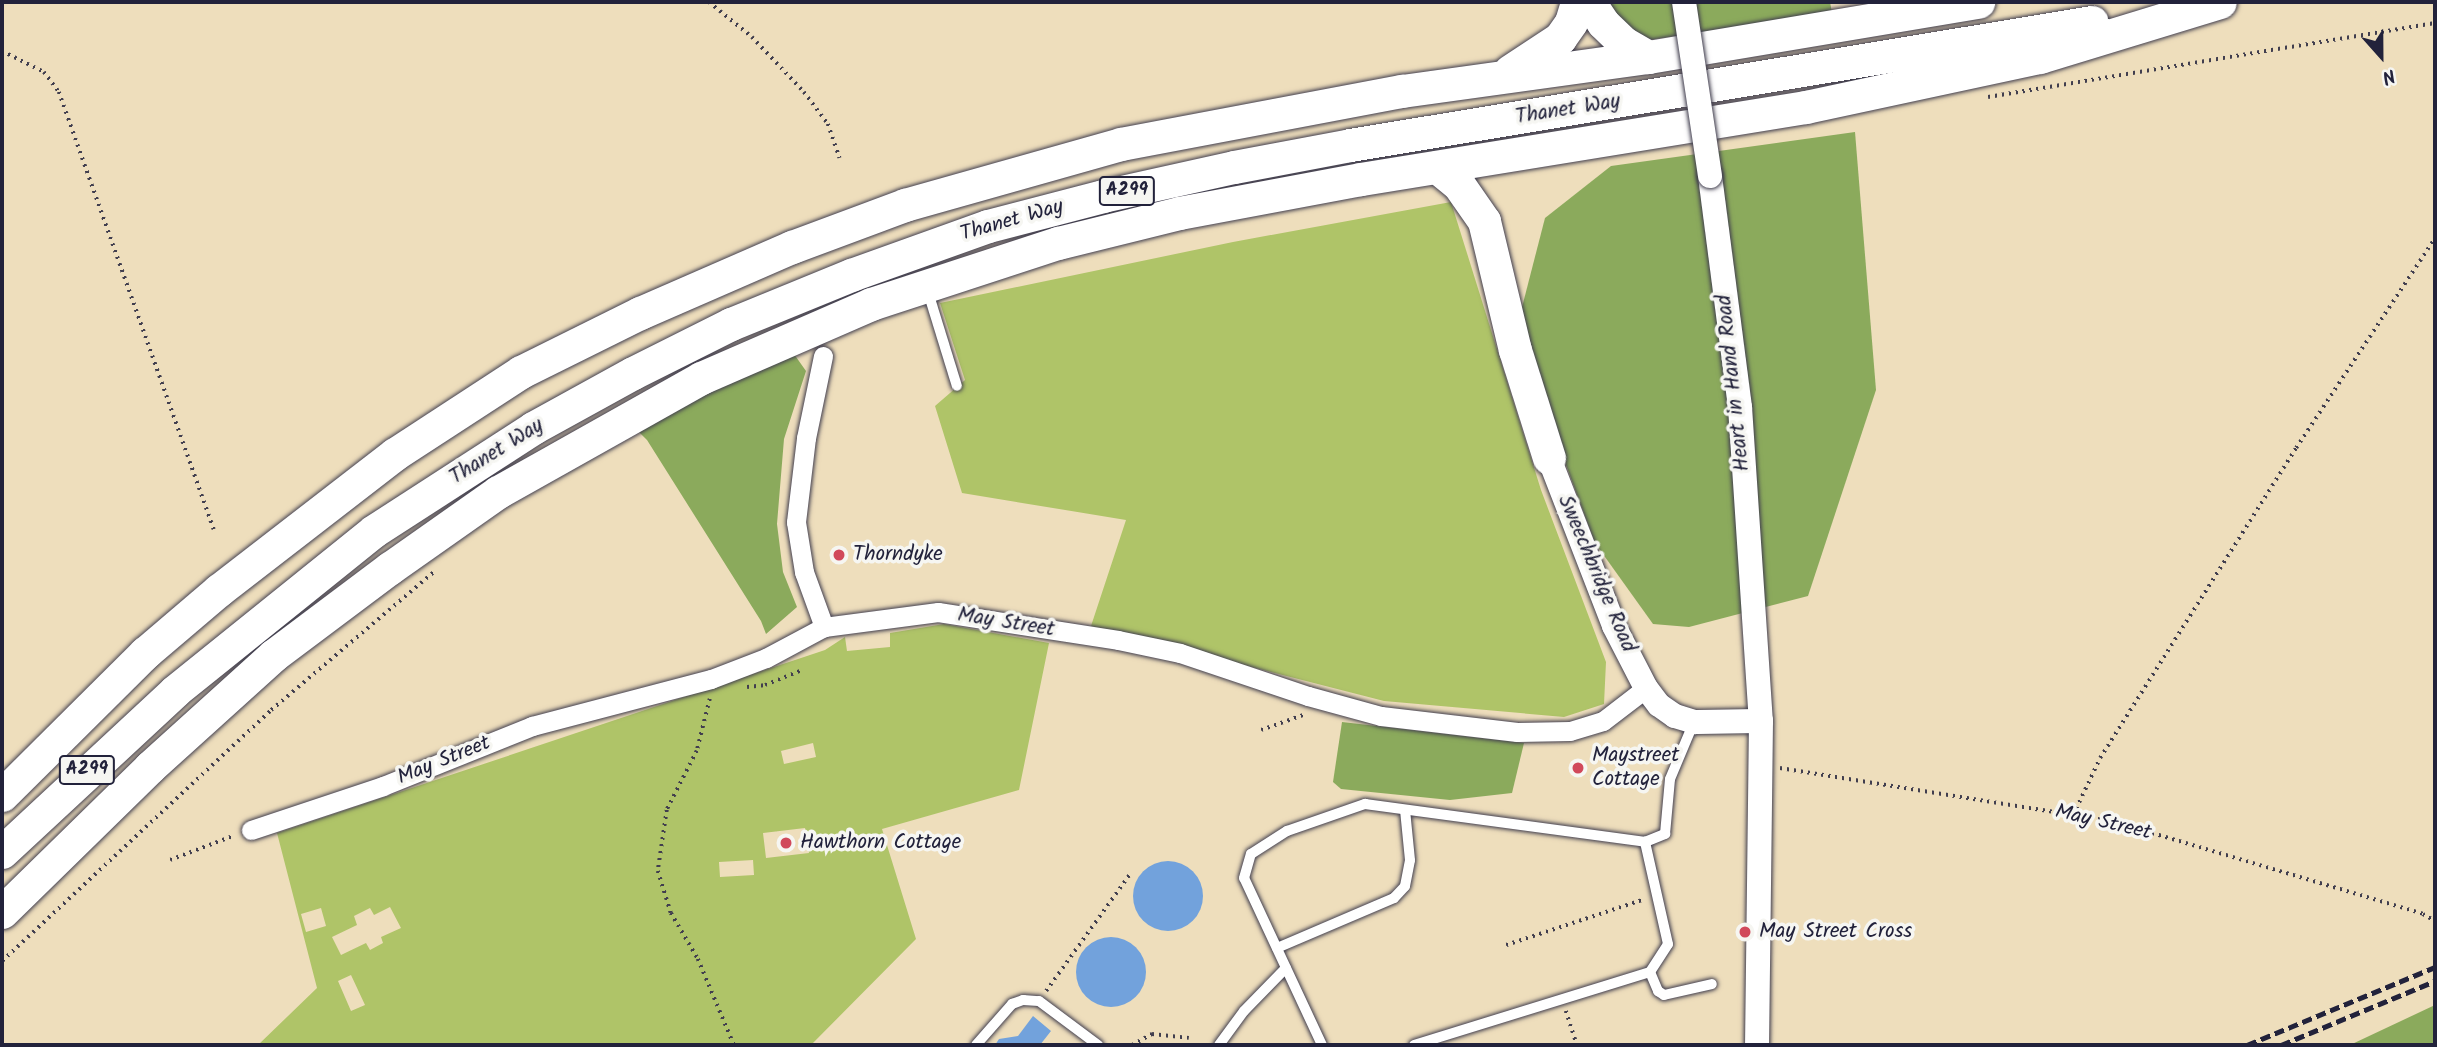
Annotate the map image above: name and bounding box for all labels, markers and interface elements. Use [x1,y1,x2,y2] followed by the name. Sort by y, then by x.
[2346,21,2416,91] north arrow
[2378,59,2400,92] text: N
[1514,89,1622,131] street label: Thanet Way
[1097,176,1157,206] road number: A299
[958,194,1066,248] street label: Thanet Way
[1712,293,1756,473] street label: Heart in Hand Road
[446,413,548,491] street label: Thanet Way
[1552,492,1640,656] street label: Sweechbridge Road
[853,542,943,568] place label: Thorndyke
[831,547,847,563] marker: Thorndyke
[956,603,1056,643] street label: May Street
[394,731,494,791] street label: May Street
[1592,743,1679,793] place label: Maystreet Cottage
[57,754,117,786] road number: A299
[1570,760,1586,776] marker: Maystreet Cottage
[2052,800,2154,846] street label: May Street
[800,830,961,856] place label: Hawthorn Cottage
[778,835,794,851] marker: Hawthorn Cottage
[1759,919,1912,945] place label: May Street Cross
[1737,924,1753,940] marker: May Street Cross

